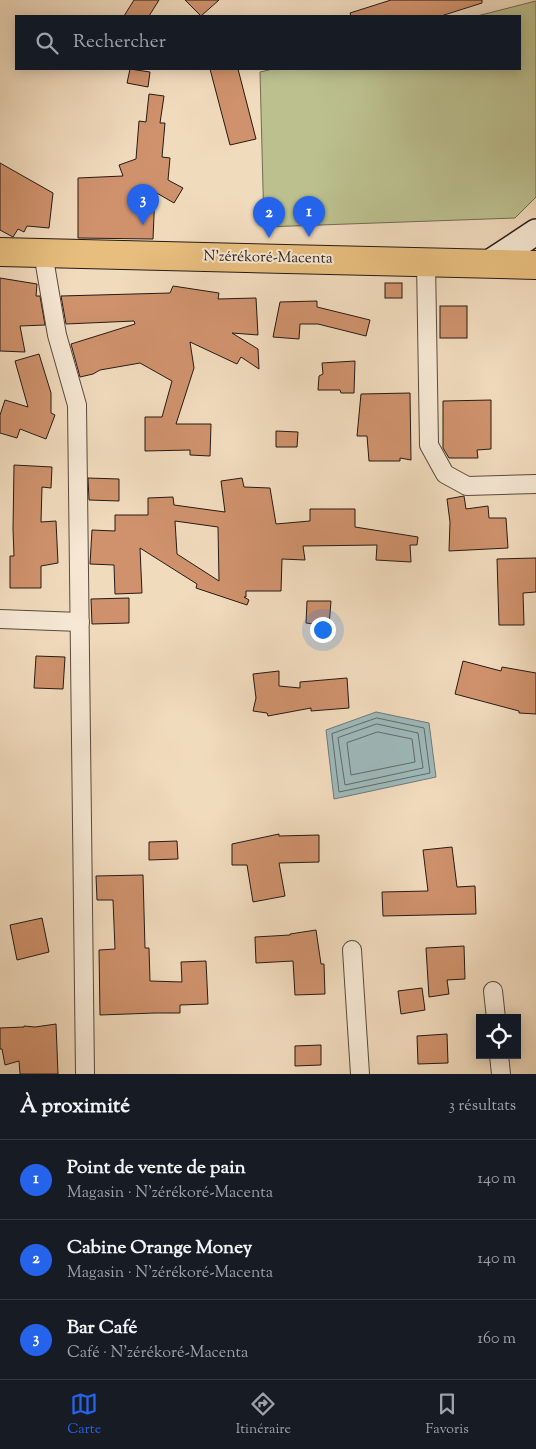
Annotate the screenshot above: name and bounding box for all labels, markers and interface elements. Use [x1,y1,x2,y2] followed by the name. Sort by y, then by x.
[15,15,521,70] search box
[33,29,61,57] icon: search
[73,29,166,56] text: Rechercher
[127,184,159,225] pin: 3
[293,196,325,237] pin: 1
[253,197,285,238] pin: 2
[203,246,333,270] street label: N'zérékoré-Macenta
[310,617,336,643] your location
[476,1014,521,1059] map controls
[476,1014,521,1059] button: locate
[20,1092,130,1122] text: À proximité
[448,1095,516,1118] text: 3 résultats
[67,1155,246,1182] text: Point de vente de pain
[33,1168,39,1191] text: 1
[478,1168,516,1191] text: 140 m
[67,1182,273,1205] text: Magasin · N'zérékoré-Macenta
[67,1235,252,1262] text: Cabine Orange Money
[32,1248,40,1271] text: 2
[478,1248,516,1271] text: 140 m
[67,1262,273,1285] text: Magasin · N'zérékoré-Macenta
[67,1315,137,1342] text: Bar Café
[33,1328,39,1351] text: 3
[478,1328,516,1351] text: 160 m
[67,1342,248,1365] text: Café · N'zérékoré-Macenta
[67,1390,101,1440] tab: Carte
[236,1390,291,1440] tab: Itinéraire
[426,1390,469,1440] tab: Favoris

